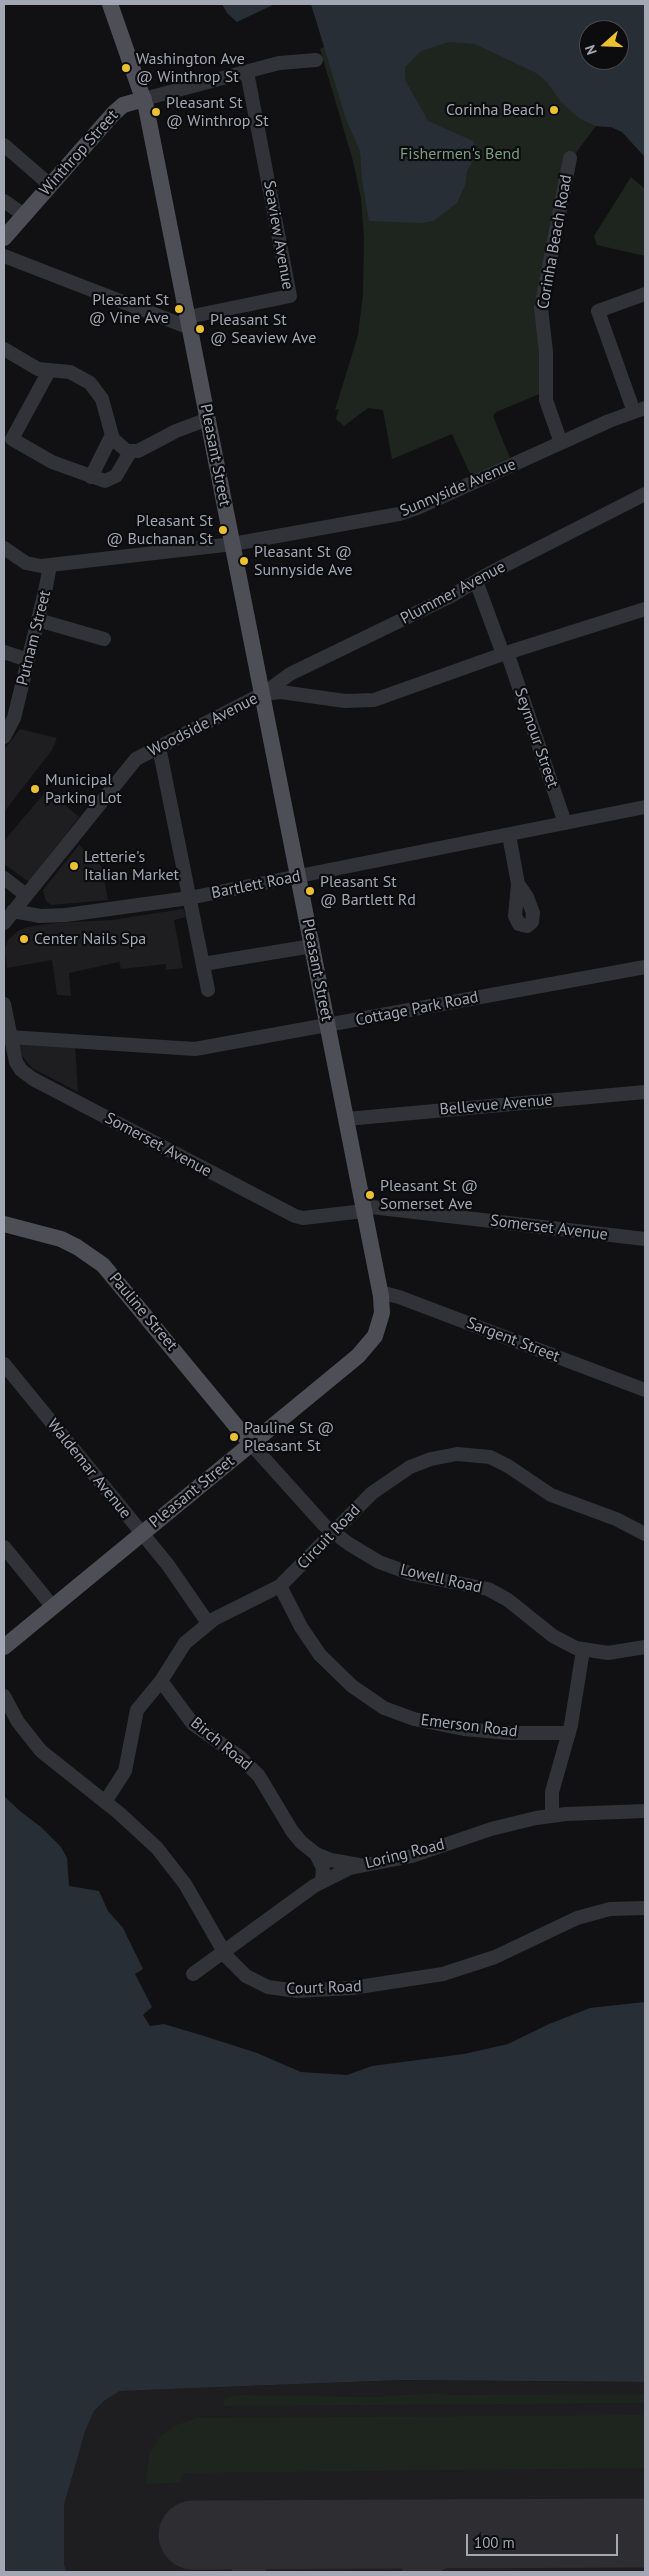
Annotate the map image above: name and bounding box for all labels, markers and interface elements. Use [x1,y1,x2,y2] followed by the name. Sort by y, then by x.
[579,20,629,70] north arrow
[581,42,601,57] text: N
[136,49,245,87] place label: Washington Ave @ Winthrop St
[120,62,132,74] marker: Washington Ave @ Winthrop St
[166,93,269,131] place label: Pleasant St @ Winthrop St
[446,100,544,120] place label: Corinha Beach
[548,104,560,116] marker: Corinha Beach
[36,106,122,200] street label: Winthrop Street
[150,106,162,118] marker: Pleasant St @ Winthrop St
[400,144,520,164] park label: Fishermen's Bend
[534,173,576,311] street label: Corinha Beach Road
[259,179,297,291] street label: Seaview Avenue
[89,290,169,328] place label: Pleasant St @ Vine Ave
[173,303,185,315] marker: Pleasant St @ Vine Ave
[210,310,316,348] place label: Pleasant St @ Seaview Ave
[194,323,206,335] marker: Pleasant St @ Seaview Ave
[196,402,234,508] street label: Pleasant Street
[397,455,519,521] street label: Sunnyside Avenue
[106,511,213,549] place label: Pleasant St @ Buchanan St
[217,524,229,536] marker: Pleasant St @ Buchanan St
[254,542,353,580] place label: Pleasant St @ Sunnyside Ave
[238,555,250,567] marker: Pleasant St @ Sunnyside Ave
[397,557,509,629] street label: Plummer Avenue
[13,588,55,688] street label: Putnam Street
[510,685,562,791] street label: Seymour Street
[145,689,261,761] street label: Woodside Avenue
[45,770,122,808] place label: Municipal Parking Lot
[29,783,41,795] marker: Municipal Parking Lot
[84,847,179,885] place label: Letterie's Italian Market
[68,860,80,872] marker: Letterie's Italian Market
[210,867,302,903] street label: Bartlett Road
[320,872,416,910] place label: Pleasant St @ Bartlett Rd
[304,885,316,897] marker: Pleasant St @ Bartlett Rd
[298,917,336,1023] street label: Pleasant Street
[34,929,146,949] place label: Center Nails Spa
[18,933,30,945] marker: Center Nails Spa
[354,988,480,1030] street label: Cottage Park Road
[439,1090,553,1120] street label: Bellevue Avenue
[101,1109,215,1181] street label: Somerset Avenue
[380,1176,478,1214] place label: Pleasant St @ Somerset Ave
[364,1189,376,1201] marker: Pleasant St @ Somerset Ave
[489,1211,609,1245] street label: Somerset Avenue
[105,1269,181,1355] street label: Pauline Street
[464,1313,562,1367] street label: Sargent Street
[43,1415,135,1523] street label: Waldemar Avenue
[244,1418,334,1456] place label: Pauline St @ Pleasant St
[228,1431,240,1443] marker: Pauline St @ Pleasant St
[146,1452,238,1532] street label: Pleasant Street
[293,1501,365,1573] street label: Circuit Road
[398,1560,484,1598] street label: Lowell Road
[420,1711,518,1741] street label: Emerson Road
[187,1714,255,1774] street label: Birch Road
[363,1835,447,1873] street label: Loring Road
[286,1977,362,1999] street label: Court Road
[469,2524,622,2556] scale bar
[474,2533,515,2552] text: 100 m

